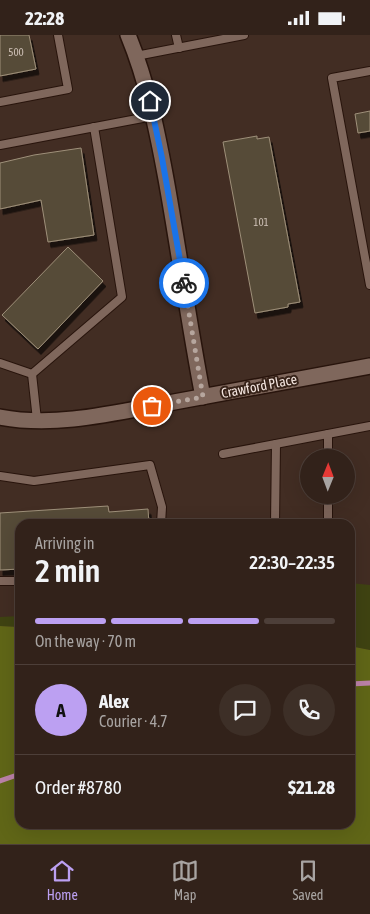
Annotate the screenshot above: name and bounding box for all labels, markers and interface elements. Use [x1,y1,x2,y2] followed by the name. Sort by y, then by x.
[25,7,64,29] text: 22:28
[8,46,24,58] house number: 500
[129,80,171,122] pin
[136,87,164,115] icon: home
[253,216,269,228] house number: 101
[159,258,209,308] courier
[170,269,198,297] icon: bike
[220,371,298,401] street label: Crawford Place
[131,385,173,427] pin
[138,392,166,420] icon: bag
[300,449,355,504] north arrow
[300,449,355,504] map controls
[35,534,95,552] text: Arriving in
[249,551,335,573] text: 22:30–22:35
[35,552,100,589] text: 2 min
[35,632,136,650] text: On the way · 70 m
[219,684,271,736] button: chat
[283,684,335,736] button: phone
[99,690,129,712] text: Alex
[56,699,66,721] text: A
[99,712,168,730] text: Courier · 4.7
[35,776,122,798] text: Order #8780
[288,776,335,798] text: $21.28
[47,857,78,903] tab: Home
[171,857,199,903] tab: Map
[292,857,323,903] tab: Saved

